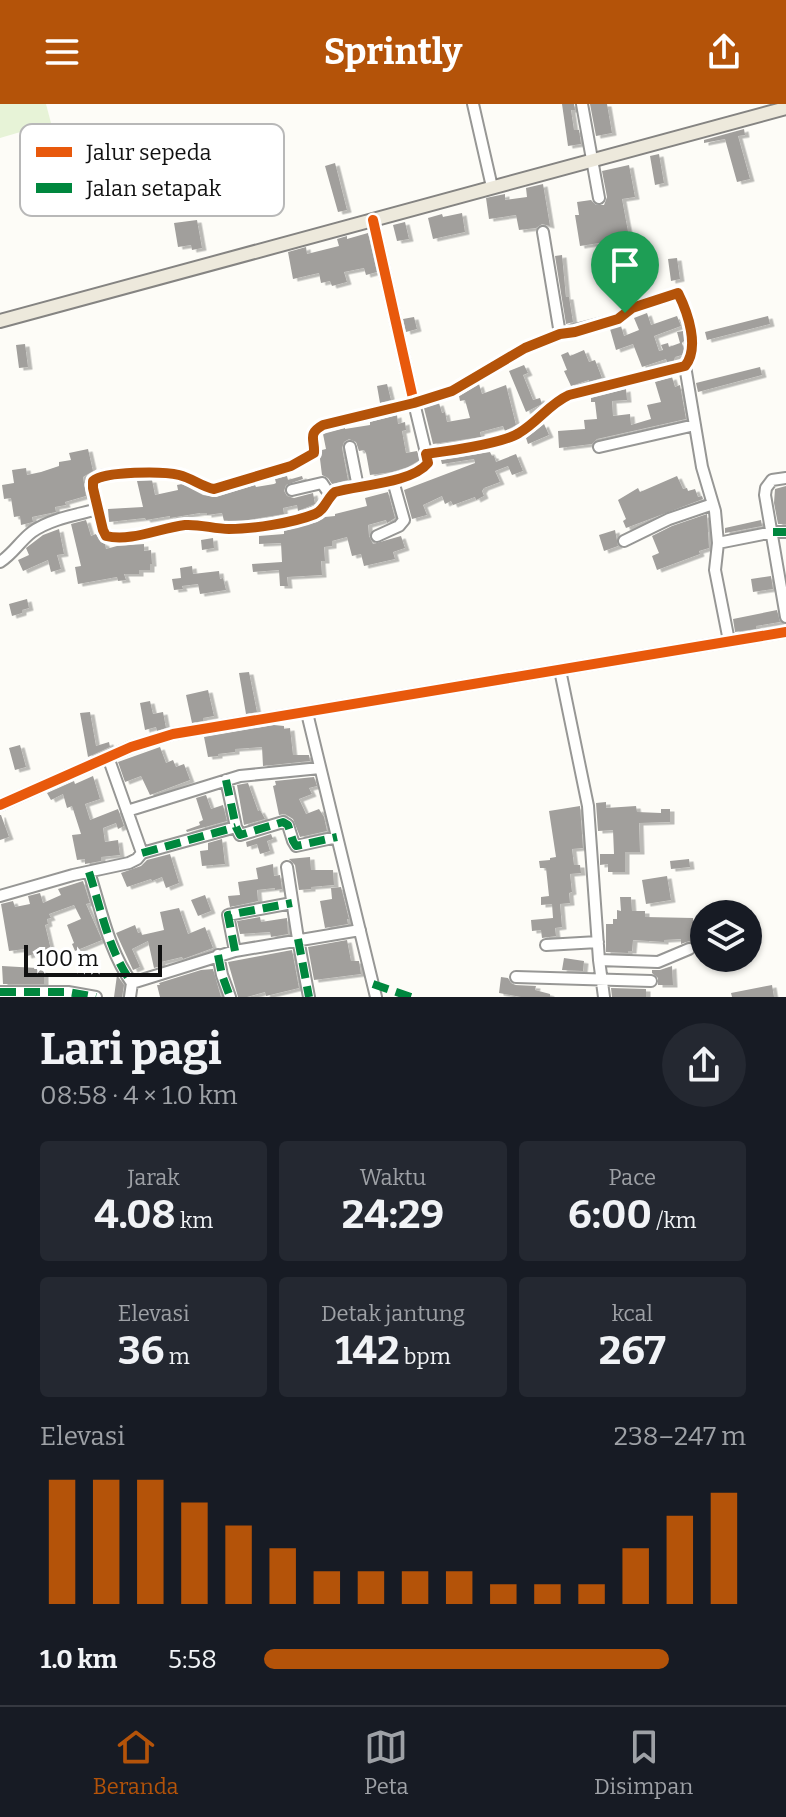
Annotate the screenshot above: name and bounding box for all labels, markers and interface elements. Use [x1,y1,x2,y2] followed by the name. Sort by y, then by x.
[40,30,84,74] icon: menu
[324,30,462,74] text: Sprintly
[702,30,746,74] icon: share
[20,124,284,216] legend
[85,139,211,166] text: Jalur sepeda
[85,175,222,202] text: Jalan setapak
[591,231,659,313] pin
[603,243,647,287] icon: arrive
[690,900,762,972] map controls
[690,900,762,972] button: layers
[24,941,162,977] scale bar
[36,945,99,972] text: 100 m
[40,1023,222,1076] text: Lari pagi
[662,1023,746,1107] button: share
[40,1080,238,1111] text: 08:58 · 4 × 1.0 km
[127,1164,180,1191] text: Jarak
[360,1164,426,1191] text: Waktu
[609,1164,656,1191] text: Pace
[94,1191,176,1239] text: 4.08
[342,1191,444,1239] text: 24:29
[568,1191,652,1239] text: 6:00
[176,1207,213,1234] text: km
[652,1207,697,1234] text: /km
[118,1300,190,1327] text: Elevasi
[321,1300,465,1327] text: Detak jantung
[612,1300,653,1327] text: kcal
[118,1327,164,1375] text: 36
[335,1327,399,1375] text: 142
[599,1327,666,1375] text: 267
[164,1343,190,1370] text: m
[399,1343,451,1370] text: bpm
[40,1421,125,1452] text: Elevasi
[614,1421,746,1452] text: 238–247 m
[40,1644,117,1675] text: 1.0 km
[168,1644,217,1675] text: 5:58
[93,1725,178,1800] tab: Beranda
[364,1725,409,1800] tab: Peta
[594,1725,693,1800] tab: Disimpan

